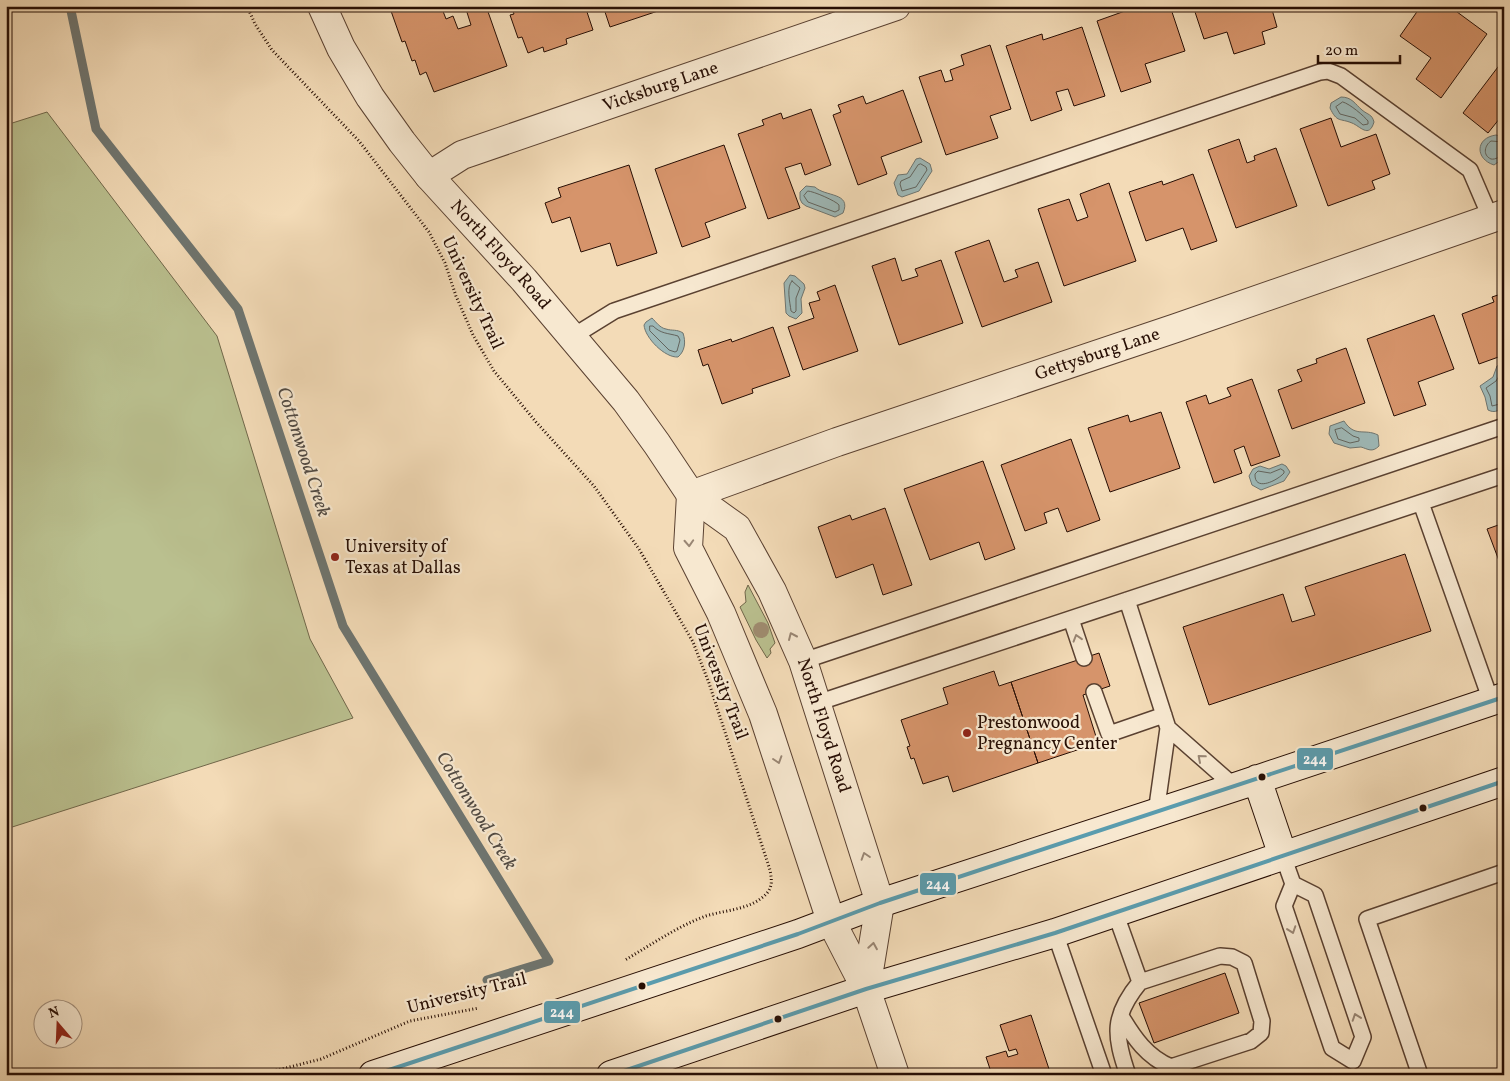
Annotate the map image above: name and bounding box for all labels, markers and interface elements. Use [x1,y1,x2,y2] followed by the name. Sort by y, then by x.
[1318,32,1400,64] scale bar
[1325,41,1358,62] text: 20 m
[599,55,722,118] street label: Vicksburg Lane
[444,194,556,315] street label: North Floyd Road
[435,232,509,354] street label: University Trail
[1032,322,1163,387] street label: Gettysburg Lane
[270,384,336,521] water label: Cottonwood Creek
[345,535,461,581] place label: University of Texas at Dallas
[684,540,695,548] one-way arrow
[329,551,341,563] marker: University of Texas at Dallas
[686,620,754,744] street label: University Trail
[788,632,798,641] one-way arrow
[1073,635,1083,643] one-way arrow
[790,655,857,796] street label: North Floyd Road
[977,711,1118,757] place label: Prestonwood Pregnancy Center
[961,727,973,739] marker: Prestonwood Pregnancy Center
[429,747,523,875] water label: Cottonwood Creek
[1296,747,1334,771] line badge: 244
[1303,751,1328,770] text: 244
[1198,754,1207,763] one-way arrow
[773,755,783,764] one-way arrow
[1257,772,1267,782] unlabelled marker
[1418,803,1428,813] unlabelled marker
[861,853,871,861] one-way arrow
[919,872,957,896] line badge: 244
[926,876,951,895] text: 244
[1286,925,1296,933] one-way arrow
[868,941,878,950] one-way arrow
[405,967,529,1021] street label: University Trail
[637,981,647,991] unlabelled marker
[32,998,82,1048] north arrow
[543,1000,581,1024] line badge: 244
[46,1002,62,1024] text: N
[550,1004,575,1023] text: 244
[1352,1013,1362,1022] one-way arrow
[773,1014,783,1024] unlabelled marker

